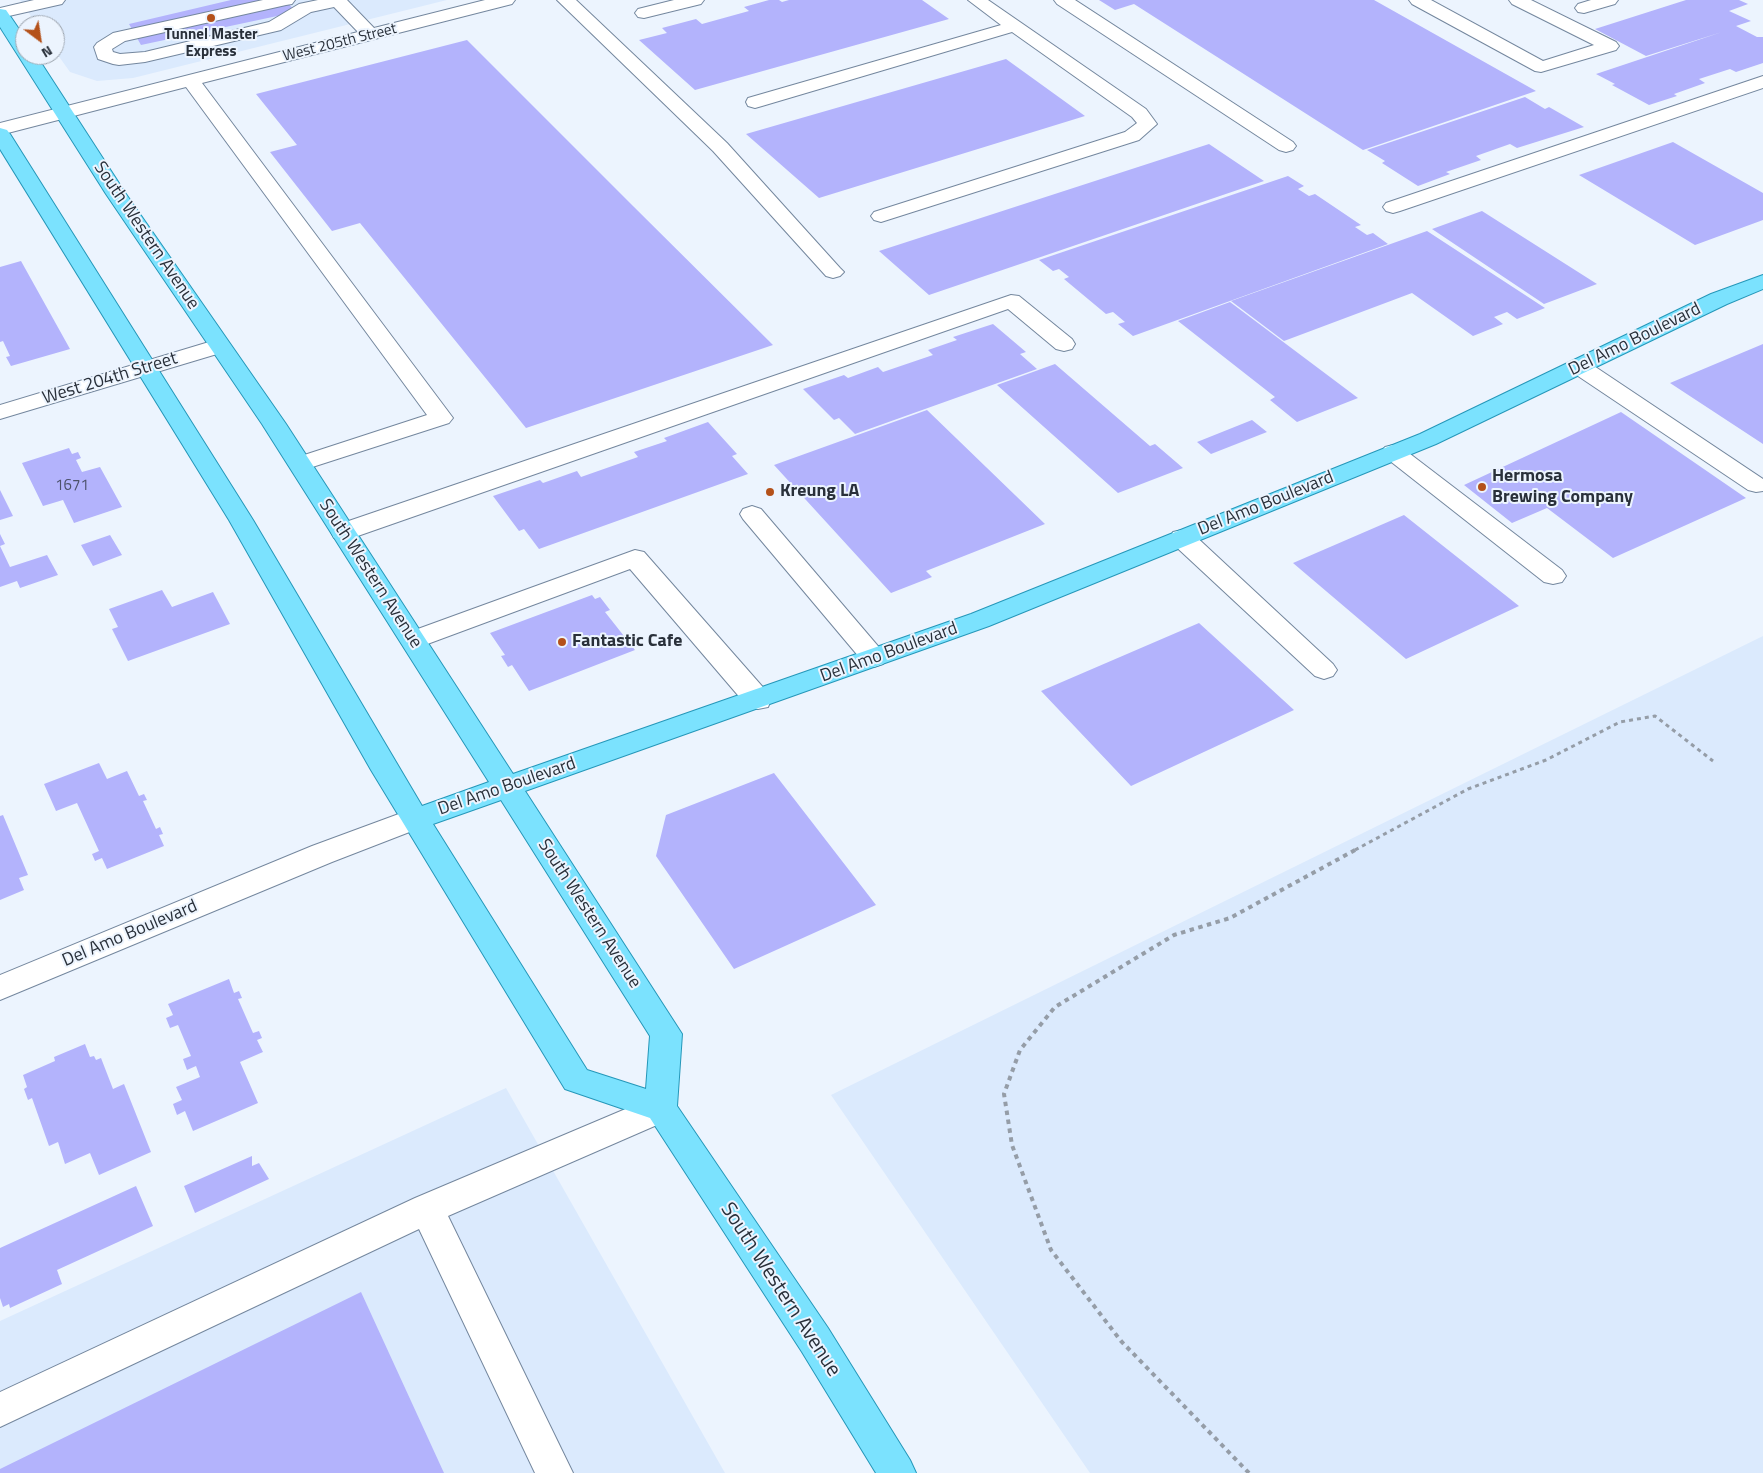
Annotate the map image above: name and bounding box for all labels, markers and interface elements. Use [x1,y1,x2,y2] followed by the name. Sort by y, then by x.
[205,12,217,24] marker: Tunnel Master Express
[15,15,65,65] north arrow
[281,20,399,66] street label: West 205th Street
[164,26,258,61] place label: Tunnel Master Express
[38,41,57,64] text: N
[89,158,203,314] street label: South Western Avenue
[1565,299,1705,381] street label: Del Amo Boulevard
[40,348,180,410] street label: West 204th Street
[1492,466,1633,508] place label: Hermosa Brewing Company
[1195,467,1337,541] street label: Del Amo Boulevard
[55,477,89,495] house number: 1671
[780,481,859,503] place label: Kreung LA
[1476,481,1488,493] marker: Hermosa Brewing Company
[764,486,776,498] marker: Kreung LA
[314,495,426,653] street label: South Western Avenue
[817,618,961,688] street label: Del Amo Boulevard
[572,631,682,653] place label: Fantastic Cafe
[556,636,568,648] marker: Fantastic Cafe
[435,753,579,821] street label: Del Amo Boulevard
[533,835,645,993] street label: South Western Avenue
[59,896,201,972] street label: Del Amo Boulevard
[714,1198,846,1382] street label: South Western Avenue

